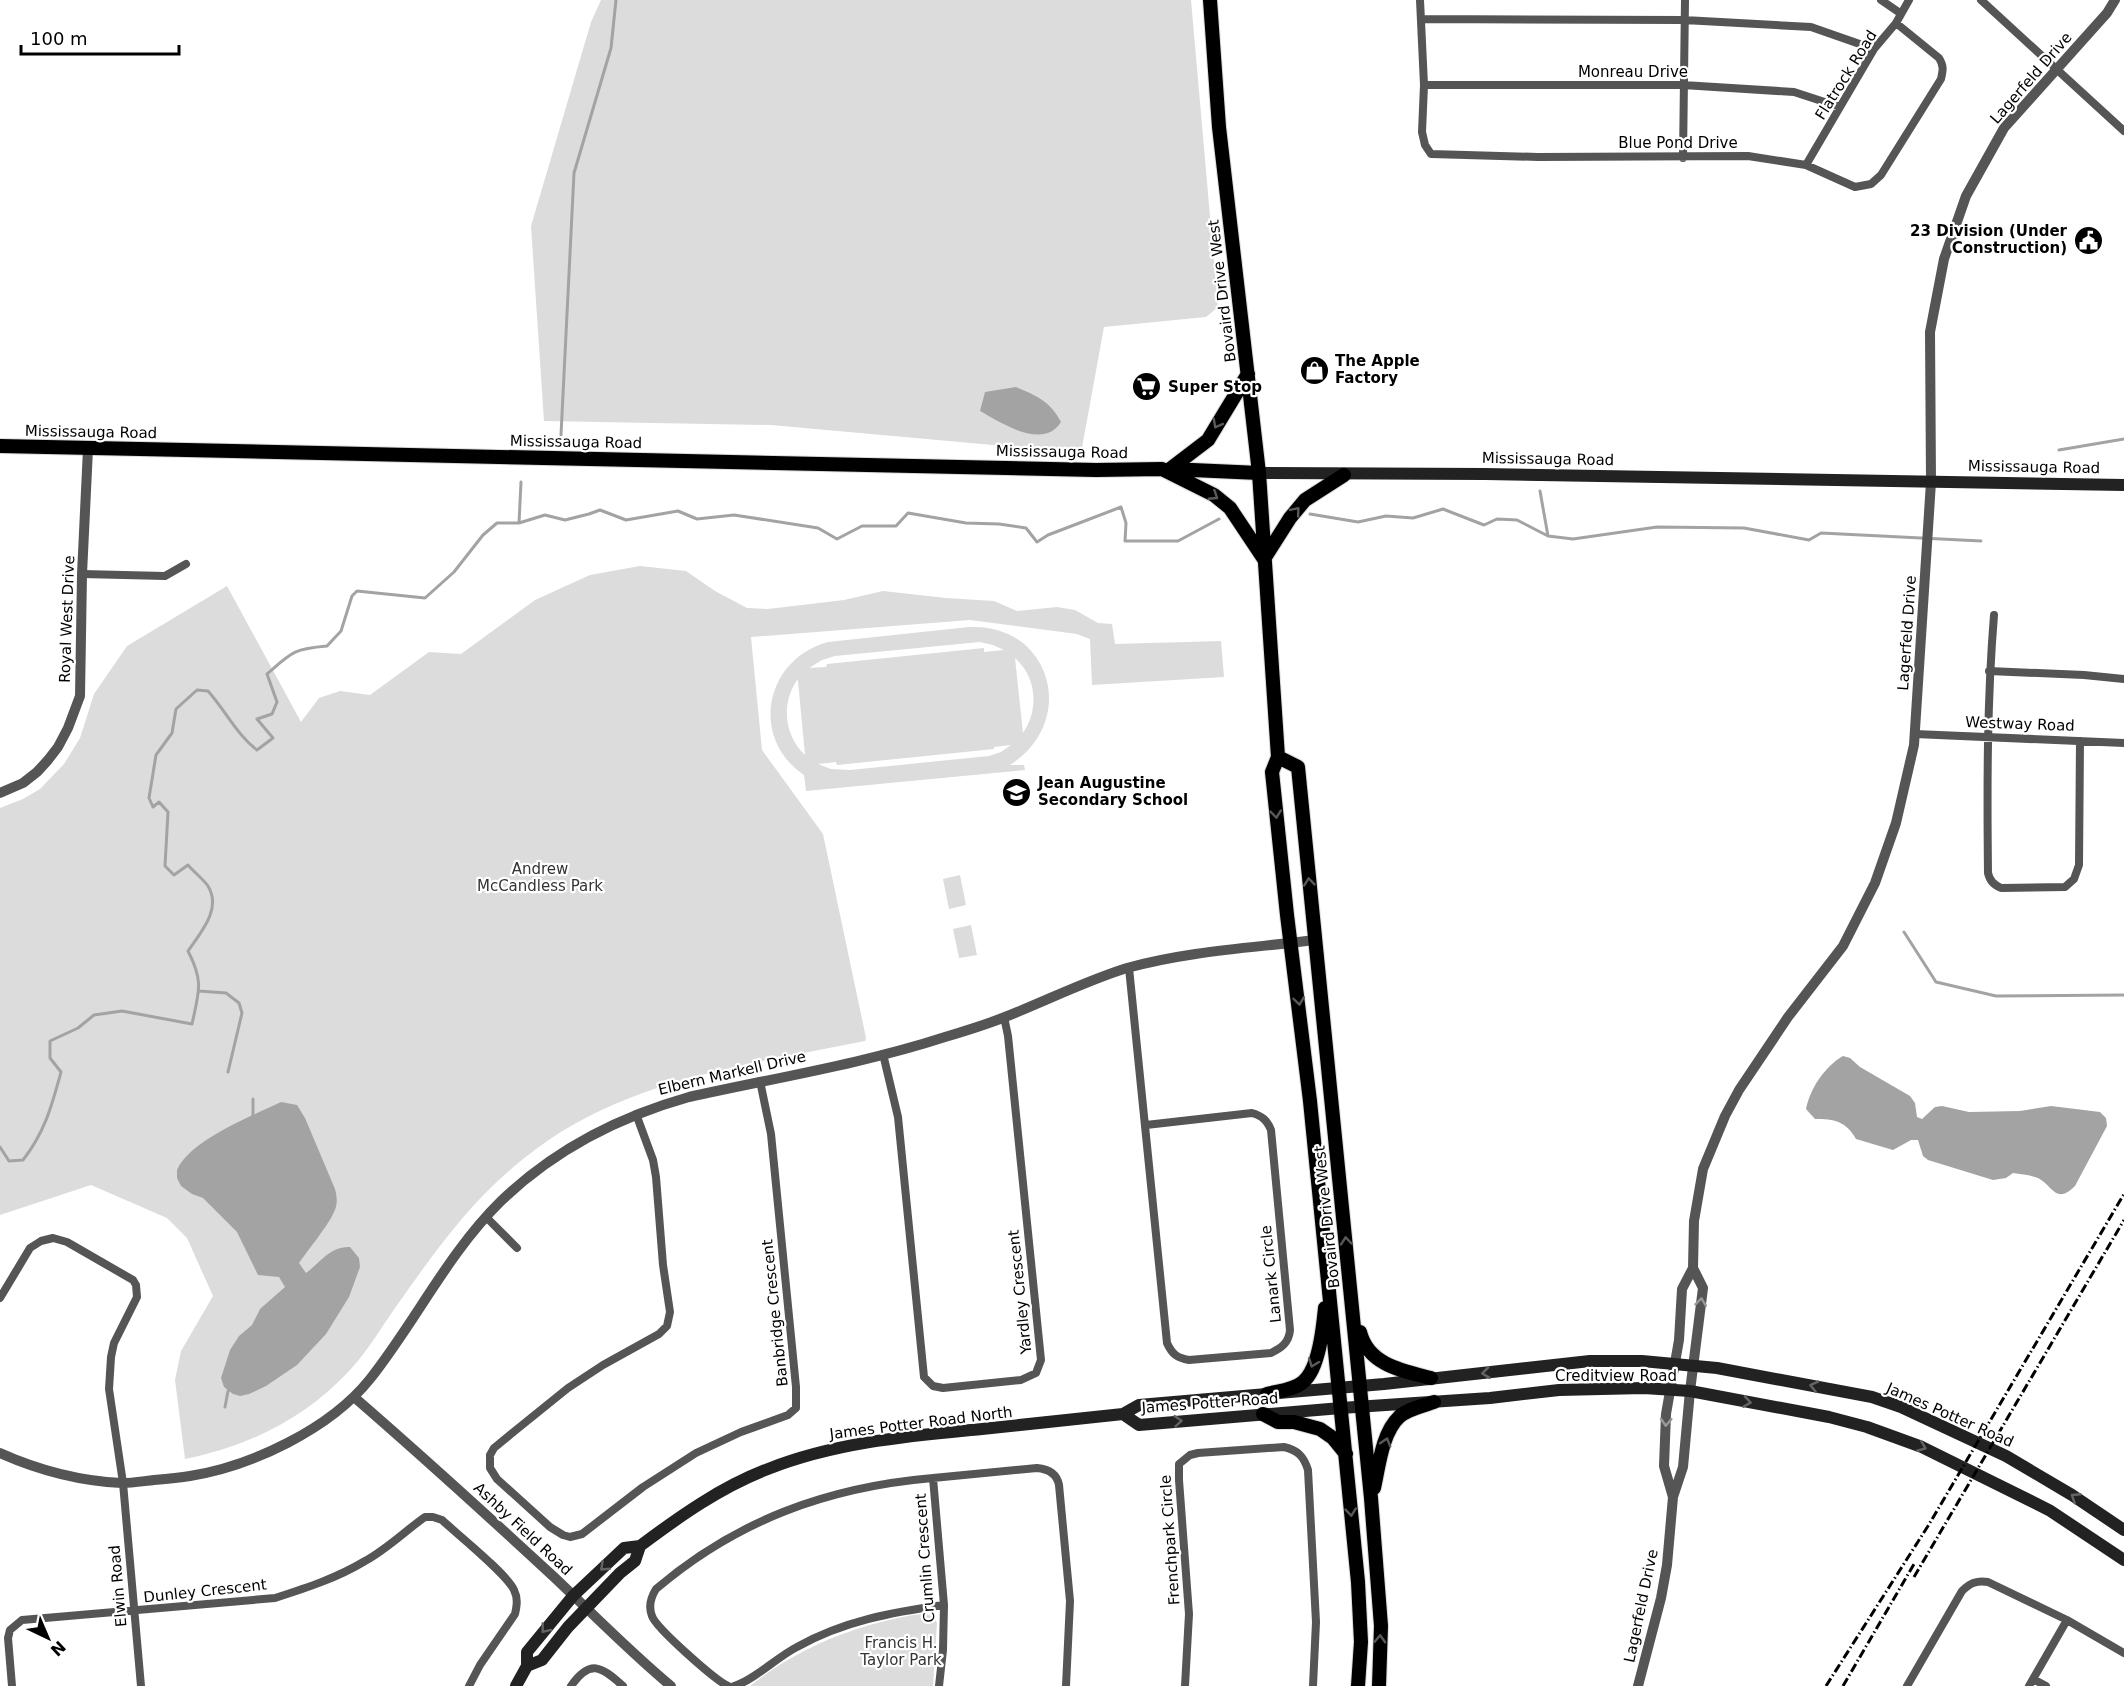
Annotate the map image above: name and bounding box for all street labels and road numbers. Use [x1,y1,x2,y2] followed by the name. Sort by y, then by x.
[1811,27,1881,123] street label: Flatrock Road
[1986,29,2076,127] street label: Lagerfeld Drive
[1578,63,1688,81] street label: Monreau Drive
[1618,134,1738,152] street label: Blue Pond Drive
[1204,219,1240,363] street label: Bovaird Drive West
[25,422,157,442] street label: Mississauga Road
[510,432,642,452] street label: Mississauga Road
[996,442,1128,462] street label: Mississauga Road
[1482,449,1614,469] street label: Mississauga Road
[1968,457,2100,477] street label: Mississauga Road
[56,555,78,683] street label: Royal West Drive
[1894,575,1920,691] street label: Lagerfeld Drive
[1965,713,2075,735] street label: Westway Road
[656,1047,808,1099] street label: Elbern Markell Drive
[1311,1145,1343,1289] street label: Bovaird Drive West
[1257,1224,1285,1324] street label: Lanark Circle
[1005,1229,1036,1356] street label: Yardley Crescent
[758,1238,792,1388] street label: Banbridge Crescent
[1555,1367,1677,1385] street label: Creditview Road
[1883,1378,2016,1451] street label: James Potter Road
[1140,1389,1279,1417] street label: James Potter Road
[828,1403,1013,1443] street label: James Potter Road North
[1156,1474,1184,1606] street label: Frenchpark Circle
[470,1479,576,1579] street label: Ashby Field Road
[911,1493,938,1623] street label: Crumlin Crescent
[105,1544,131,1628] street label: Elwin Road
[1620,1548,1662,1664] street label: Lagerfeld Drive
[142,1576,268,1606] street label: Dunley Crescent

